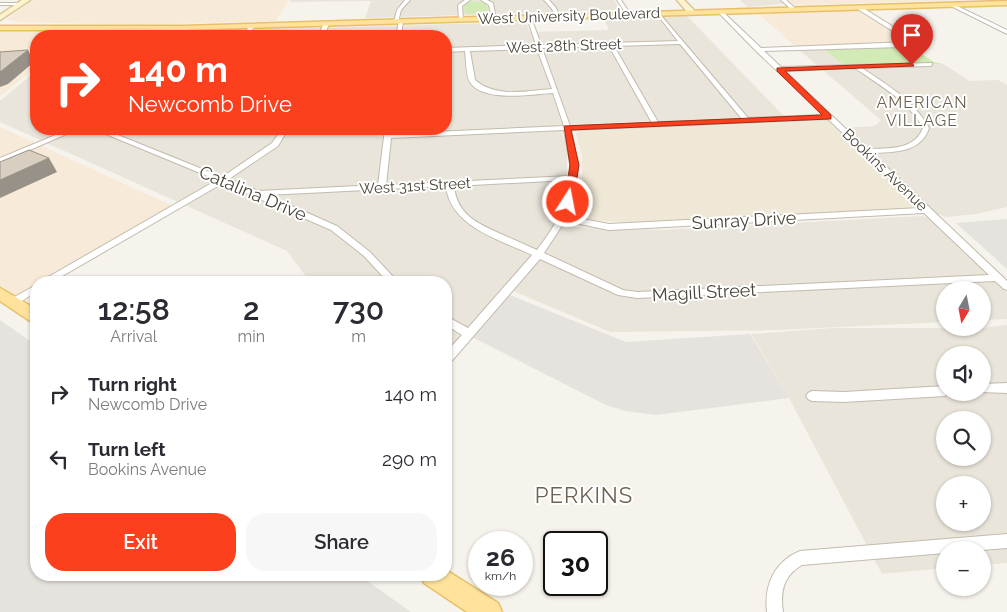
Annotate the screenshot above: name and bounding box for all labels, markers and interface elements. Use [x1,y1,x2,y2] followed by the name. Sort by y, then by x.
[477,4,661,28] street label: West University Boulevard
[891,14,933,65] pin
[898,21,926,49] icon: arrive
[506,35,622,57] street label: West 28th Street
[128,49,228,90] text: 140 m
[45,50,110,115] icon: right
[128,91,292,117] text: Newcomb Drive
[877,93,968,130] district label: AMERICAN VILLAGE
[839,125,931,215] street label: Bookins Avenue
[196,161,310,225] street label: Catalina Drive
[359,174,471,198] street label: West 31st Street
[541,175,593,227] position arrow
[691,207,797,233] street label: Sunray Drive
[651,279,757,305] street label: Magill Street
[936,281,991,336] north arrow
[936,281,991,596] map controls
[98,292,170,327] text: 12:58
[243,292,259,327] text: 2
[333,292,384,327] text: 730
[110,327,157,346] text: Arrival
[237,327,265,346] text: min
[351,327,366,346] text: m
[936,346,991,401] button: sound
[88,373,177,395] text: Turn right
[45,380,73,408] icon: right
[385,383,437,405] text: 140 m
[88,395,207,414] text: Newcomb Drive
[936,411,991,466] button: search
[88,438,165,460] text: Turn left
[45,445,73,473] icon: left
[382,448,437,470] text: 290 m
[88,460,206,479] text: Bookins Avenue
[936,476,991,531] button: +
[535,482,633,508] district label: PERKINS
[45,513,236,571] button: Exit
[246,513,437,571] button: Share
[543,531,608,596] speed limit sign: 30
[936,541,991,596] button: −
[486,542,515,572] text: 26
[485,569,516,583] text: km/h

